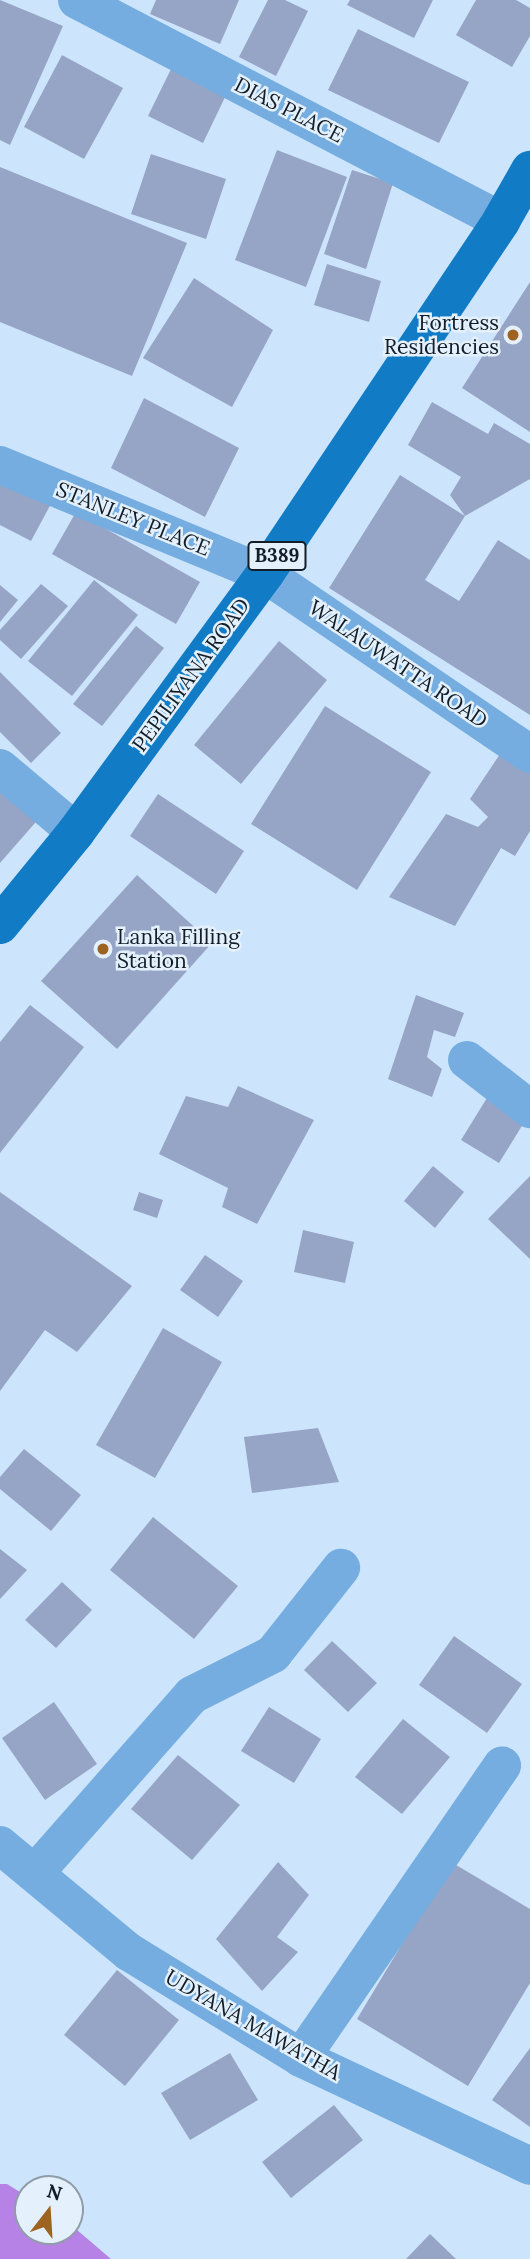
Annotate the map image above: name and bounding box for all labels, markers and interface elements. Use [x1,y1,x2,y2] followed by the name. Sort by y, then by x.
[230,72,348,148] street label: DIAS PLACE
[384,310,499,360] place label: Fortress Residencies
[505,327,521,343] marker: Fortress Residencies
[52,477,214,561] street label: STANLEY PLACE
[247,540,307,572] road number: B389
[127,593,255,757] street label: PEPILIYANA ROAD
[304,595,492,733] street label: WALAUWATTA ROAD
[117,924,240,974] place label: Lanka Filling Station
[95,941,111,957] marker: Lanka Filling Station
[161,1964,345,2086] street label: UDYANA MAWATHA
[14,2175,84,2245] north arrow
[44,2178,65,2205] text: N

